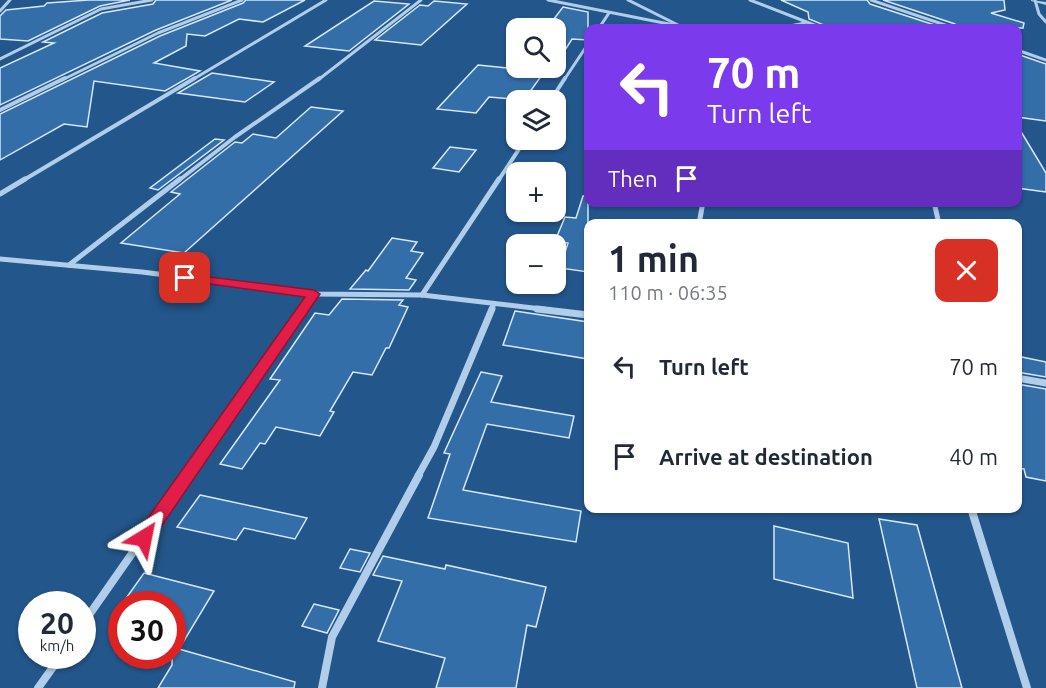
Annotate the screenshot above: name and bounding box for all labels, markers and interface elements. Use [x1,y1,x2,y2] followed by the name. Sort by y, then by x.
[506,18,566,294] map controls
[506,18,566,78] button: search
[608,48,686,126] icon: left
[707,49,801,96] text: 70 m
[506,90,566,150] button: layers
[707,98,811,128] text: Turn left
[506,162,566,222] button: +
[670,162,703,195] icon: arrive
[608,166,658,191] text: Then
[506,234,566,294] button: −
[608,238,699,279] text: 1 min
[935,239,998,302] button: close
[159,252,210,303] pin
[168,261,201,294] icon: arrive
[608,281,728,304] text: 110 m · 06:35
[608,350,641,383] icon: left
[659,354,749,379] text: Turn left
[949,354,998,379] text: 70 m
[608,440,641,473] icon: arrive
[659,444,873,469] text: Arrive at destination
[949,444,998,469] text: 40 m
[112,506,176,570] position arrow
[108,591,186,669] speed limit sign: 30
[40,606,74,640] text: 20
[40,637,74,654] text: km/h

